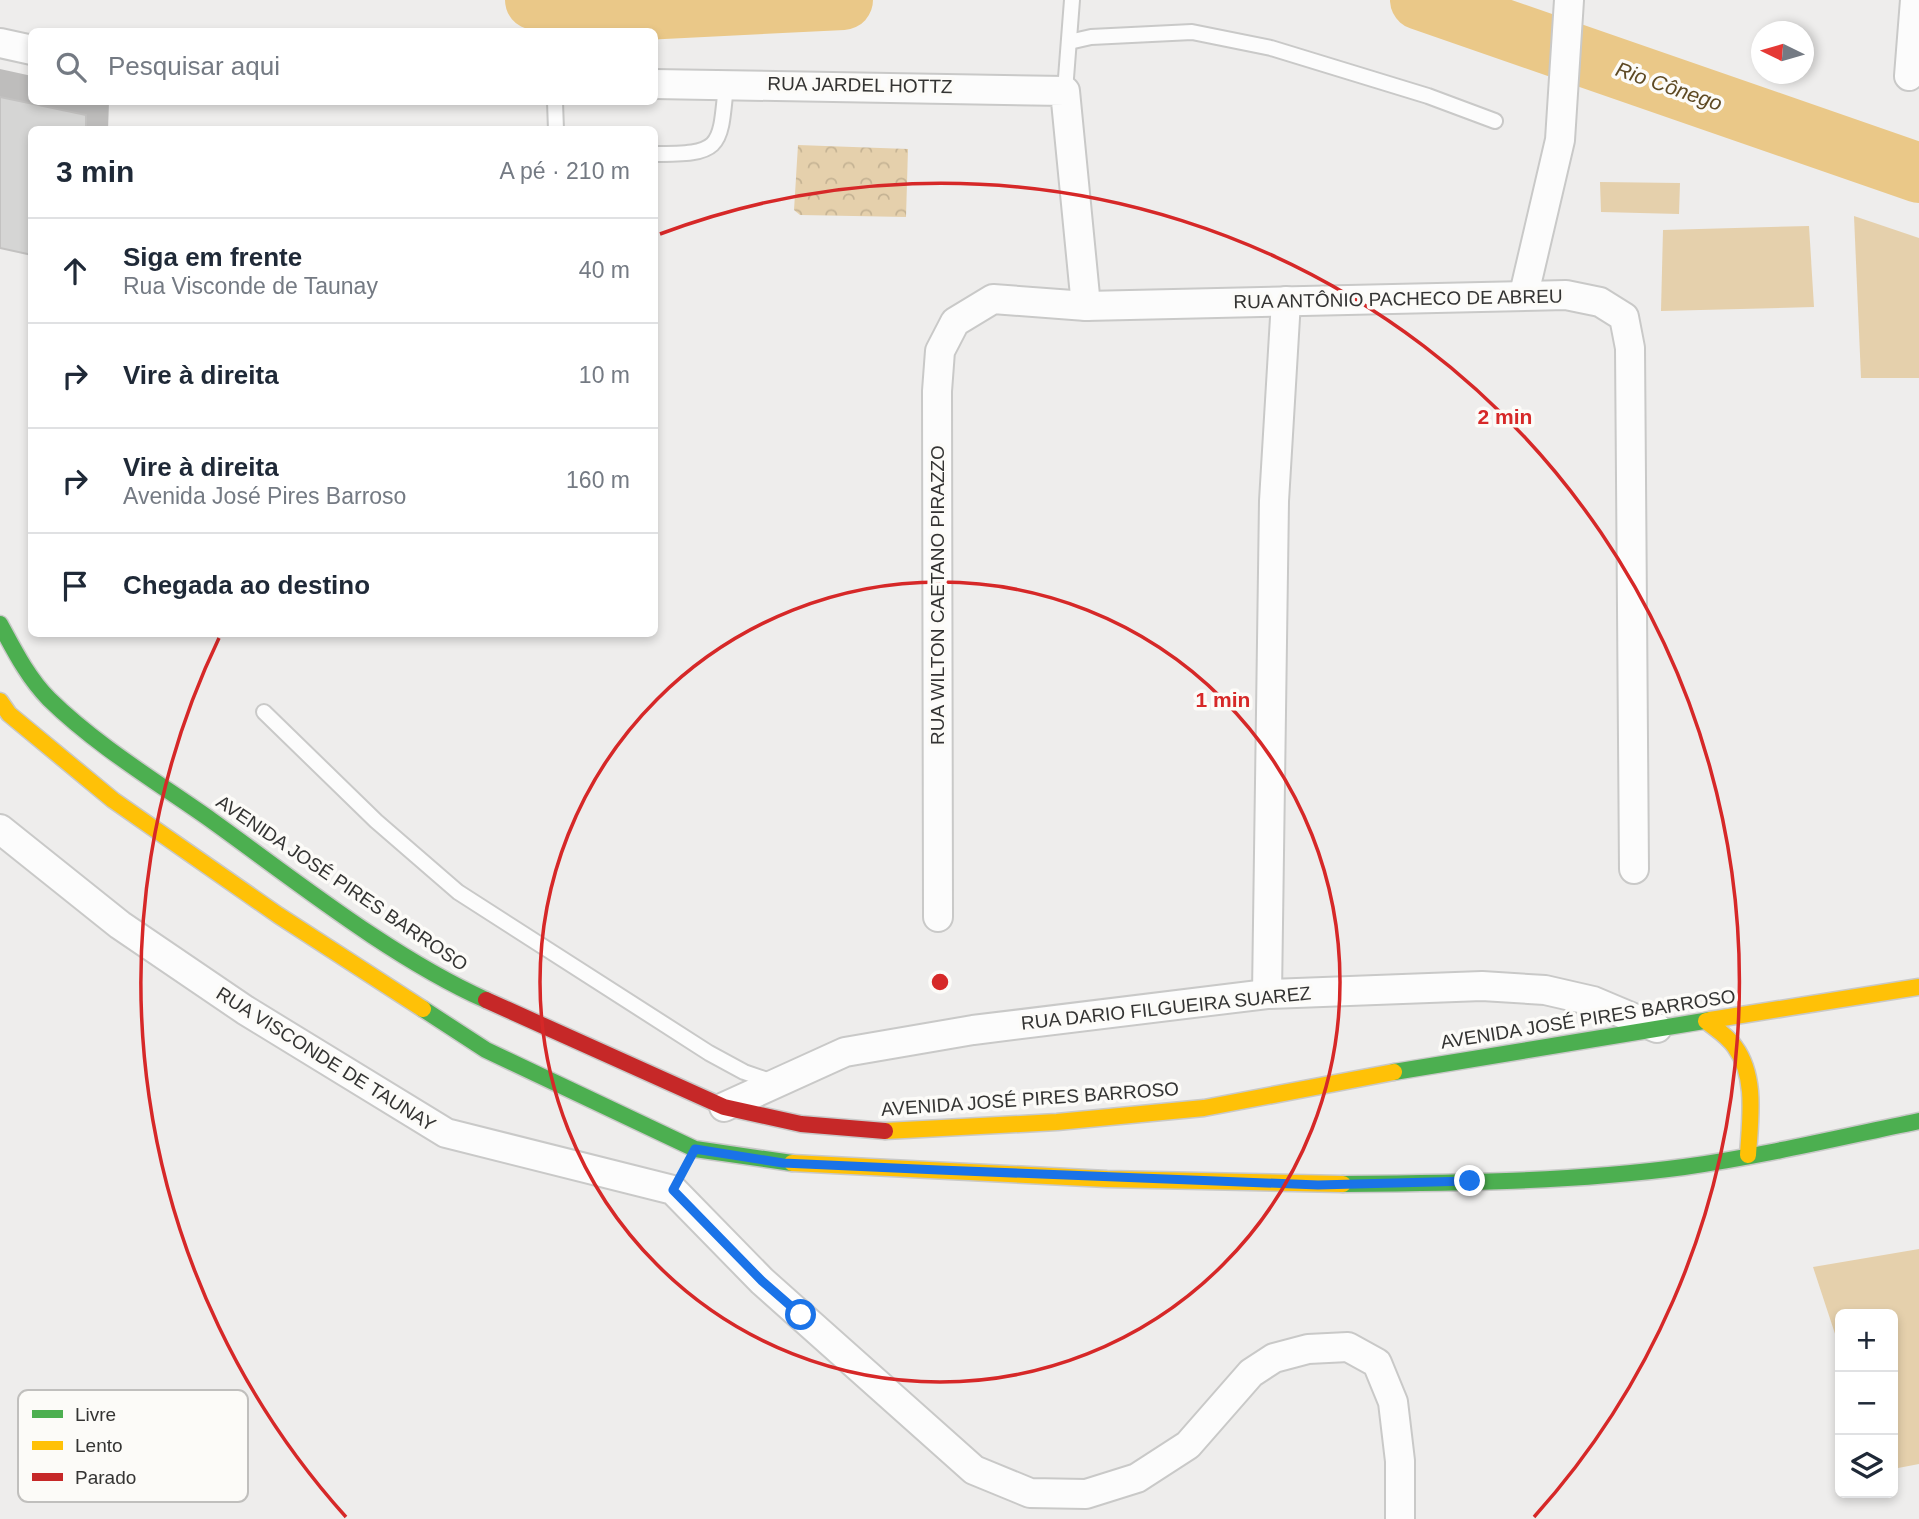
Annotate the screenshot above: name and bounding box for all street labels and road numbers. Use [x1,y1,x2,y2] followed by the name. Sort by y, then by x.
[767,73,953,97] street label: RUA JARDEL HOTTZ
[1233,286,1563,312] street label: RUA ANTÔNIO PACHECO DE ABREU
[927,445,948,745] street label: RUA WILTON CAETANO PIRAZZO
[212,791,472,975] street label: AVENIDA JOSÉ PIRES BARROSO
[1020,982,1312,1034] street label: RUA DARIO FILGUEIRA SUAREZ
[213,983,440,1135] street label: RUA VISCONDE DE TAUNAY
[1439,985,1737,1053] street label: AVENIDA JOSÉ PIRES BARROSO
[880,1078,1180,1120] street label: AVENIDA JOSÉ PIRES BARROSO

